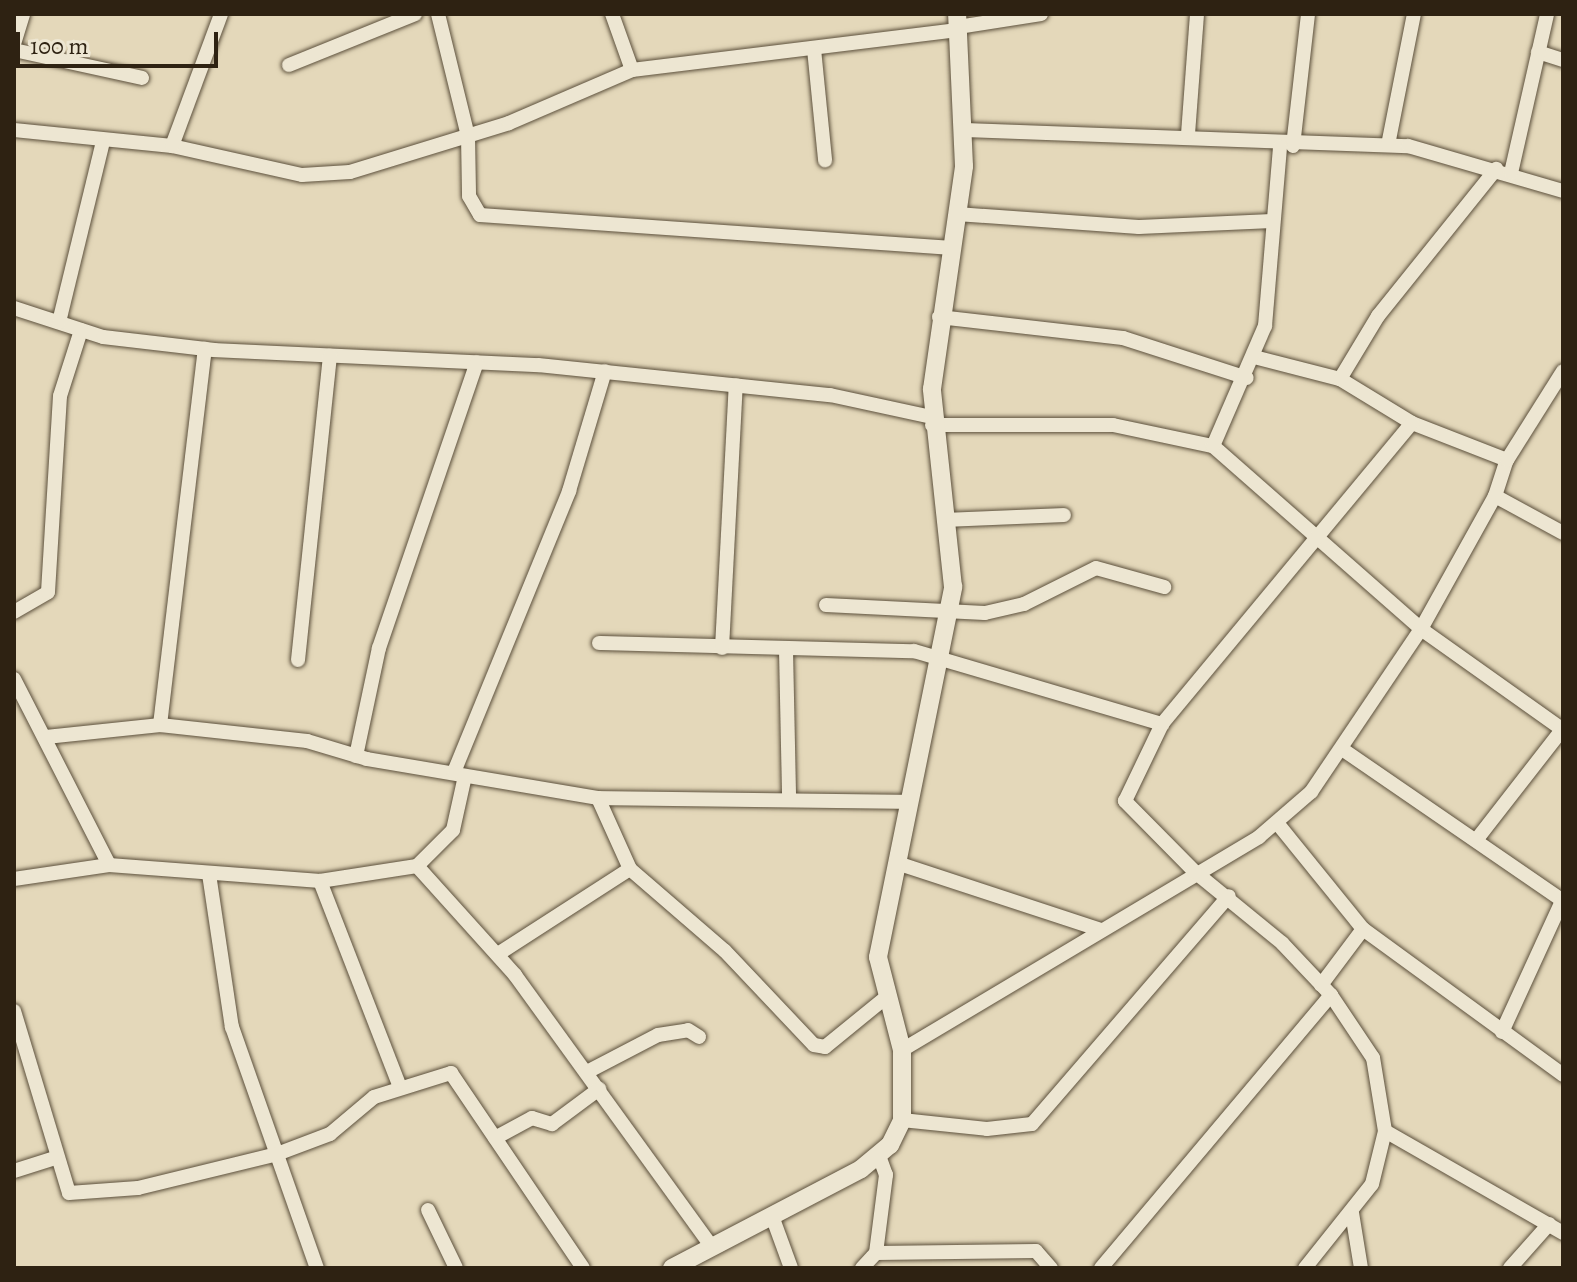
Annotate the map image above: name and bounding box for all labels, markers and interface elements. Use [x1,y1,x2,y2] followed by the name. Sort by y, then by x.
[20,16,222,66] scale bar
[30,30,89,62] text: 100 m

